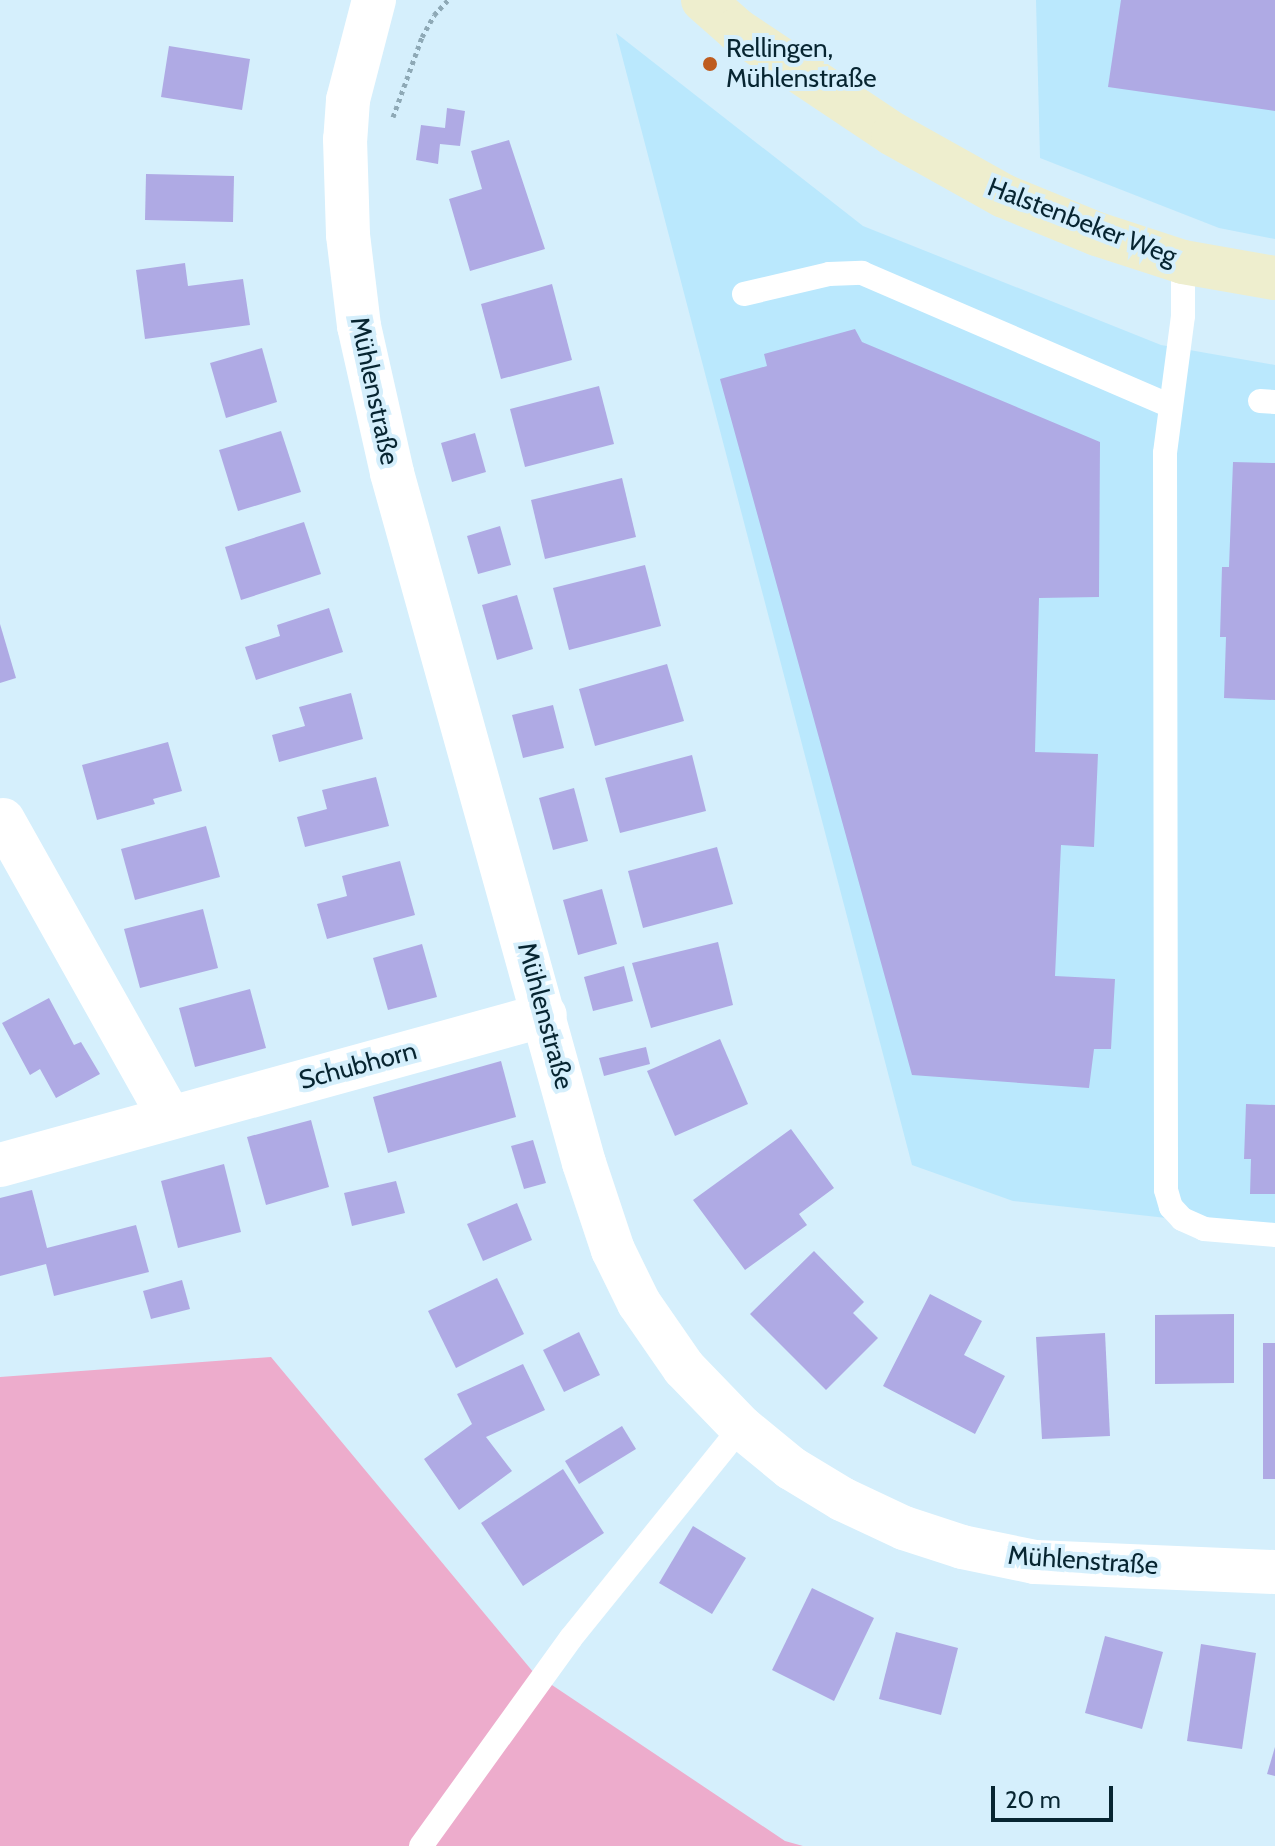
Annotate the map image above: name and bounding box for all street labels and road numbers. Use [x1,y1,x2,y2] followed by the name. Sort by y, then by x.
[983,172,1181,272] street label: Halstenbeker Weg
[343,314,405,468] street label: Mühlenstraße
[510,939,580,1093] street label: Mühlenstraße
[296,1035,420,1097] street label: Schubhorn
[1007,1540,1159,1582] street label: Mühlenstraße

